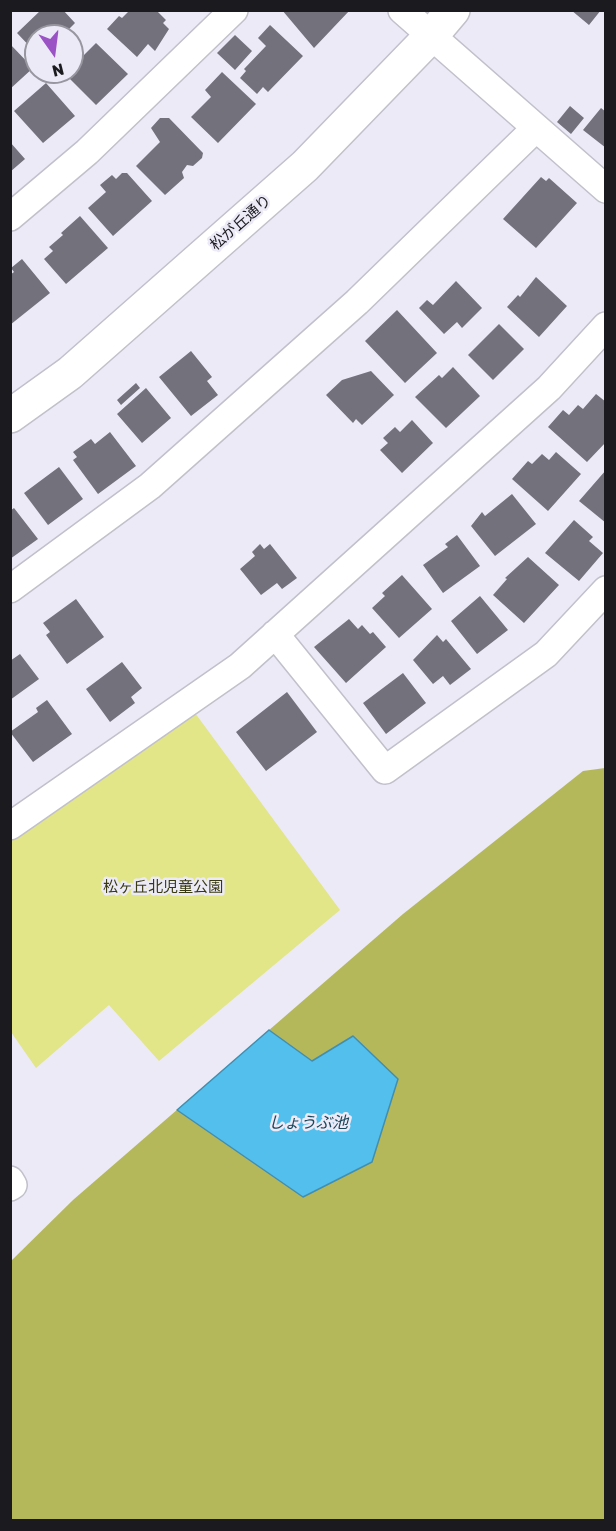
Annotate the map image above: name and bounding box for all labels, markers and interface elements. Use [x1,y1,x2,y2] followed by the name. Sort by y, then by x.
[24,24,84,84] north arrow
[50,59,66,81] text: N
[207,192,275,254] street label: 松が丘通り
[103,879,223,897] park label: 松ヶ丘北児童公園
[268,1113,348,1133] water label: しょうぶ池

